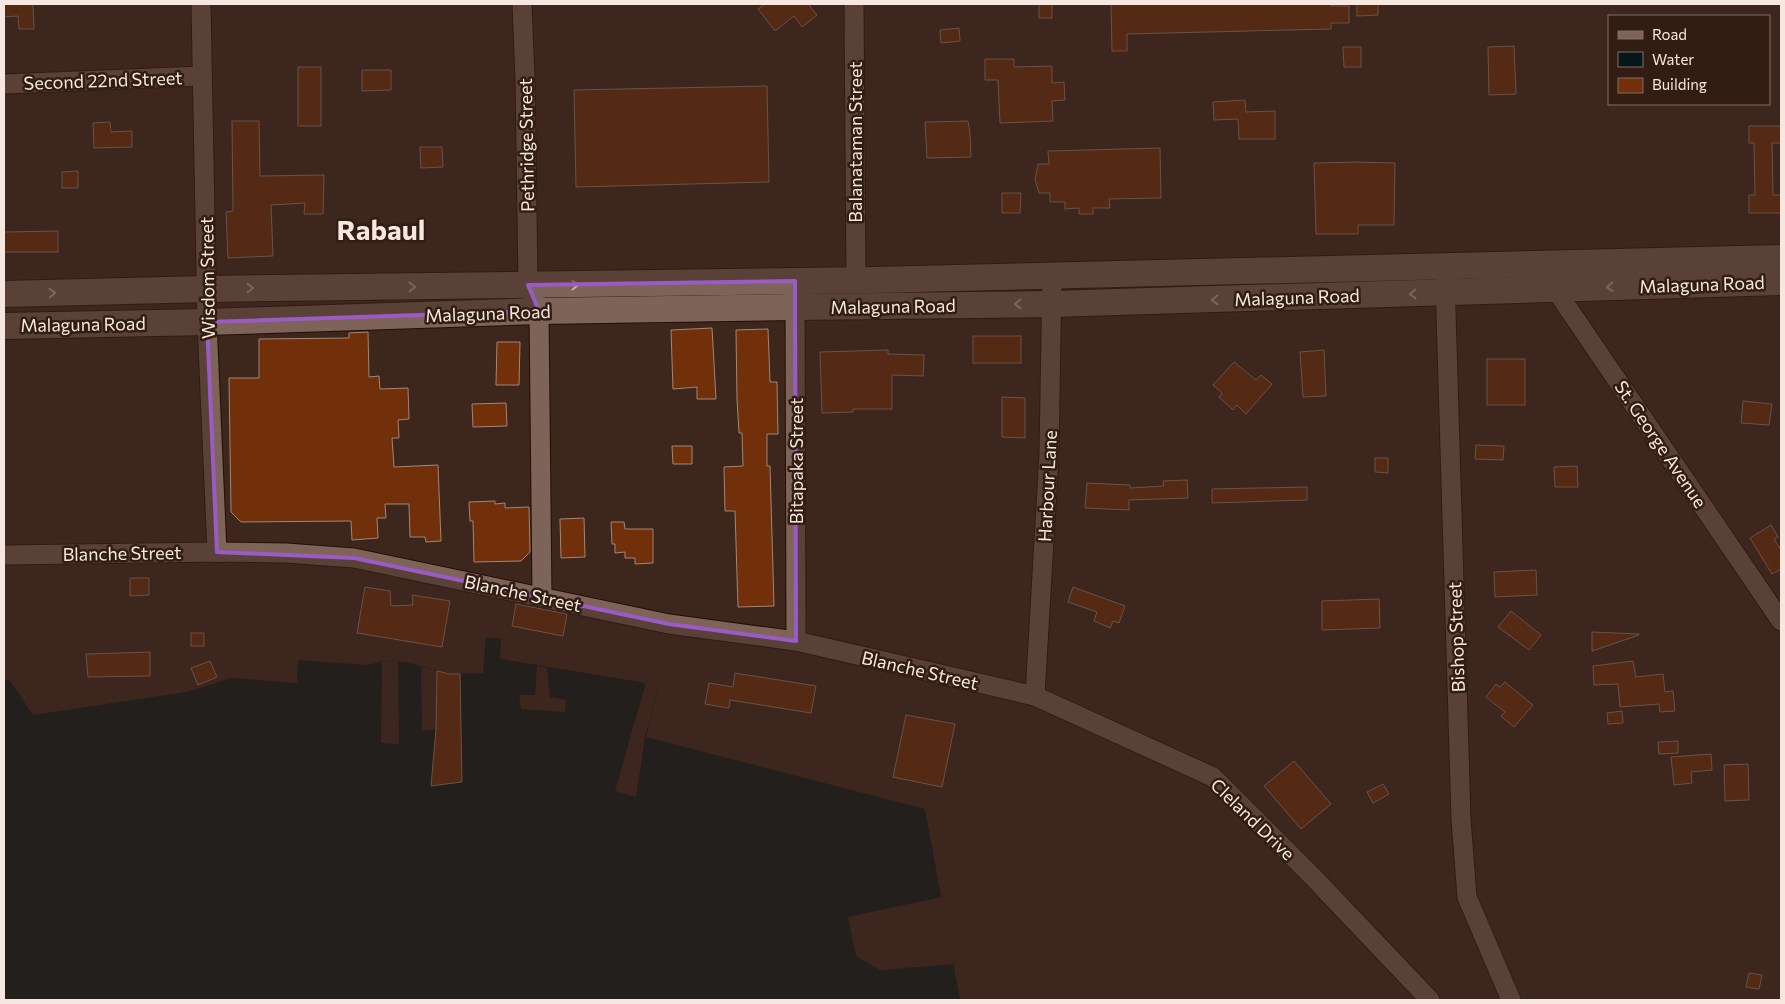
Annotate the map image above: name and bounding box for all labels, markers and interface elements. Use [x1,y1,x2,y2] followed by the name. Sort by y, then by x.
[1608,15,1770,105] legend
[1652,25,1687,43] text: Road
[1652,50,1694,68] text: Water
[844,61,866,223] street label: Balanataman Street
[23,66,183,94] street label: Second 22nd Street
[1652,75,1707,93] text: Building
[514,78,538,212] street label: Pethridge Street
[337,212,425,246] district label: Rabaul
[195,217,219,339] street label: Wisdom Street
[1639,271,1765,297] street label: Malaguna Road
[571,279,579,290] one-way arrow
[409,282,417,292] one-way arrow
[1606,282,1614,292] one-way arrow
[246,283,254,293] one-way arrow
[1234,284,1360,310] street label: Malaguna Road
[49,288,57,298] one-way arrow
[1408,289,1416,299] one-way arrow
[830,294,956,318] street label: Malaguna Road
[1211,294,1219,305] one-way arrow
[1014,299,1022,310] one-way arrow
[425,300,551,326] street label: Malaguna Road
[20,312,146,336] street label: Malaguna Road
[1610,376,1712,512] street label: St. George Avenue
[785,398,807,524] street label: Bitapaka Street
[1033,430,1061,542] street label: Harbour Lane
[62,541,182,565] street label: Blanche Street
[463,570,583,616] street label: Blanche Street
[1443,581,1469,693] street label: Bishop Street
[860,646,980,694] street label: Blanche Street
[1207,774,1299,864] street label: Cleland Drive

